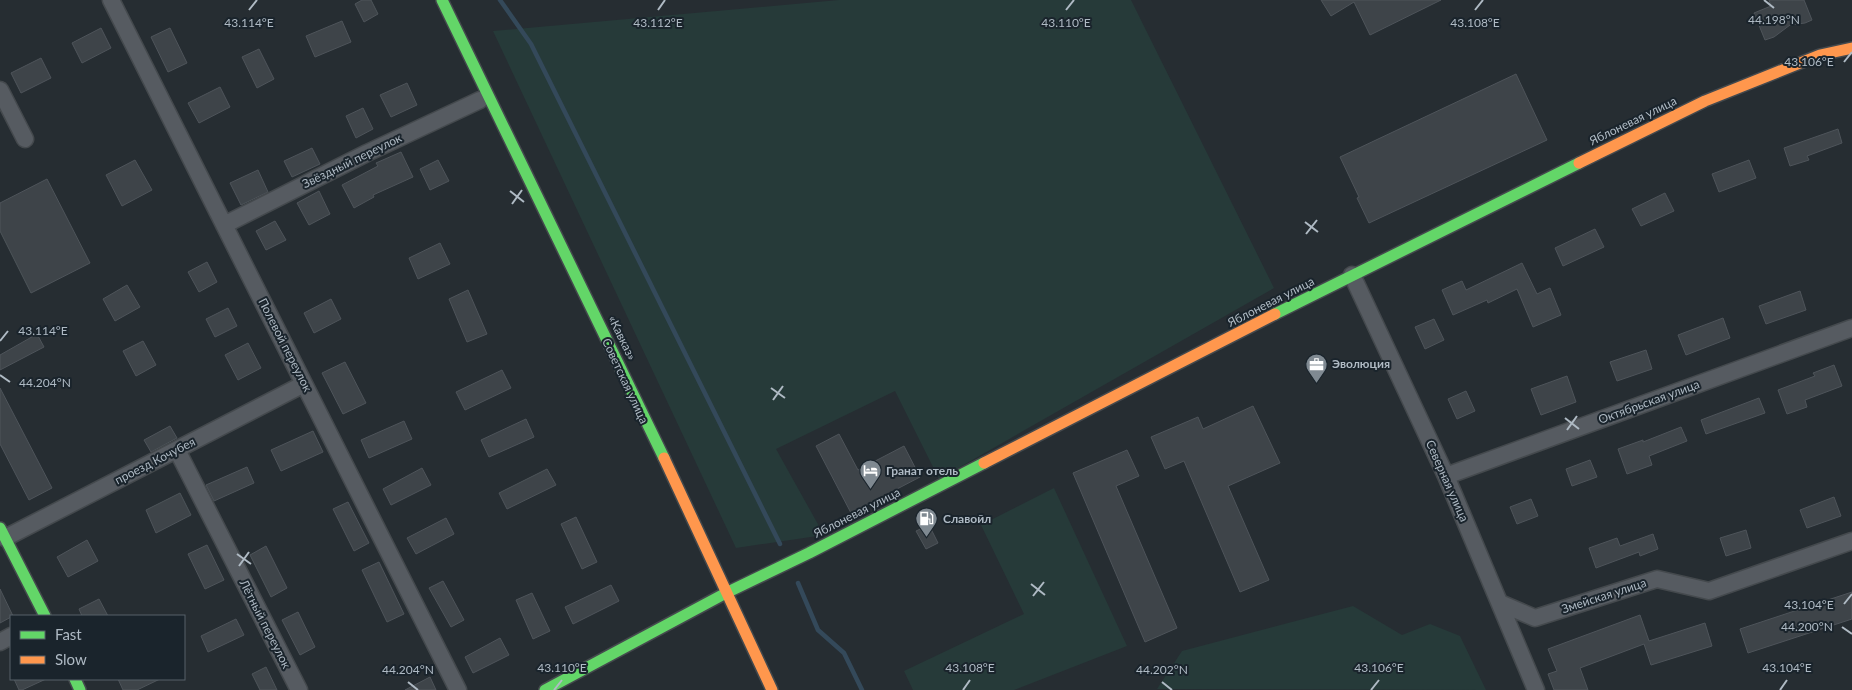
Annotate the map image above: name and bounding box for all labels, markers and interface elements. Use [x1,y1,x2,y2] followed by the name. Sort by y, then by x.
[1748,12,1800,27] text: 44.198°N
[224,15,274,30] text: 43.114°E
[633,15,683,30] text: 43.112°E
[1041,15,1091,30] text: 43.110°E
[1450,15,1500,30] text: 43.108°E
[1784,54,1834,69] text: 43.106°E
[1586,93,1679,149] street label: Яблоневая улица
[300,130,405,191] street label: Звёздный переулок
[1224,273,1317,330] street label: Яблоневая улица
[255,295,316,395] street label: Полевой переулок
[605,313,640,363] street label: «Кавказ»
[18,323,68,338] text: 43.114°E
[599,336,652,426] street label: Советская улица
[1304,352,1328,383] office icon: Эволюция
[1332,356,1390,371] place label: Эволюция
[19,375,71,390] text: 44.204°N
[1596,376,1701,427] street label: Октябрьская улица
[112,434,198,487] street label: проезд Кочубея
[1423,438,1472,524] street label: Северная улица
[858,459,882,490] hotel icon: Гранат отель
[886,463,958,478] place label: Гранат отель
[810,484,903,541] street label: Яблоневая улица
[915,507,939,538] fuel station icon: Славойл
[943,511,991,526] place label: Славойл
[1560,575,1648,616] street label: Змейская улица
[236,576,295,671] street label: Лётный переулок
[1784,597,1834,612] text: 43.104°E
[10,615,185,680] legend
[1781,619,1833,634] text: 44.200°N
[55,625,82,643] text: Fast
[55,650,87,668] text: Slow
[537,660,587,675] text: 43.110°E
[945,660,995,675] text: 43.108°E
[1354,660,1404,675] text: 43.106°E
[1762,660,1812,675] text: 43.104°E
[382,662,434,677] text: 44.204°N
[1136,662,1188,677] text: 44.202°N

